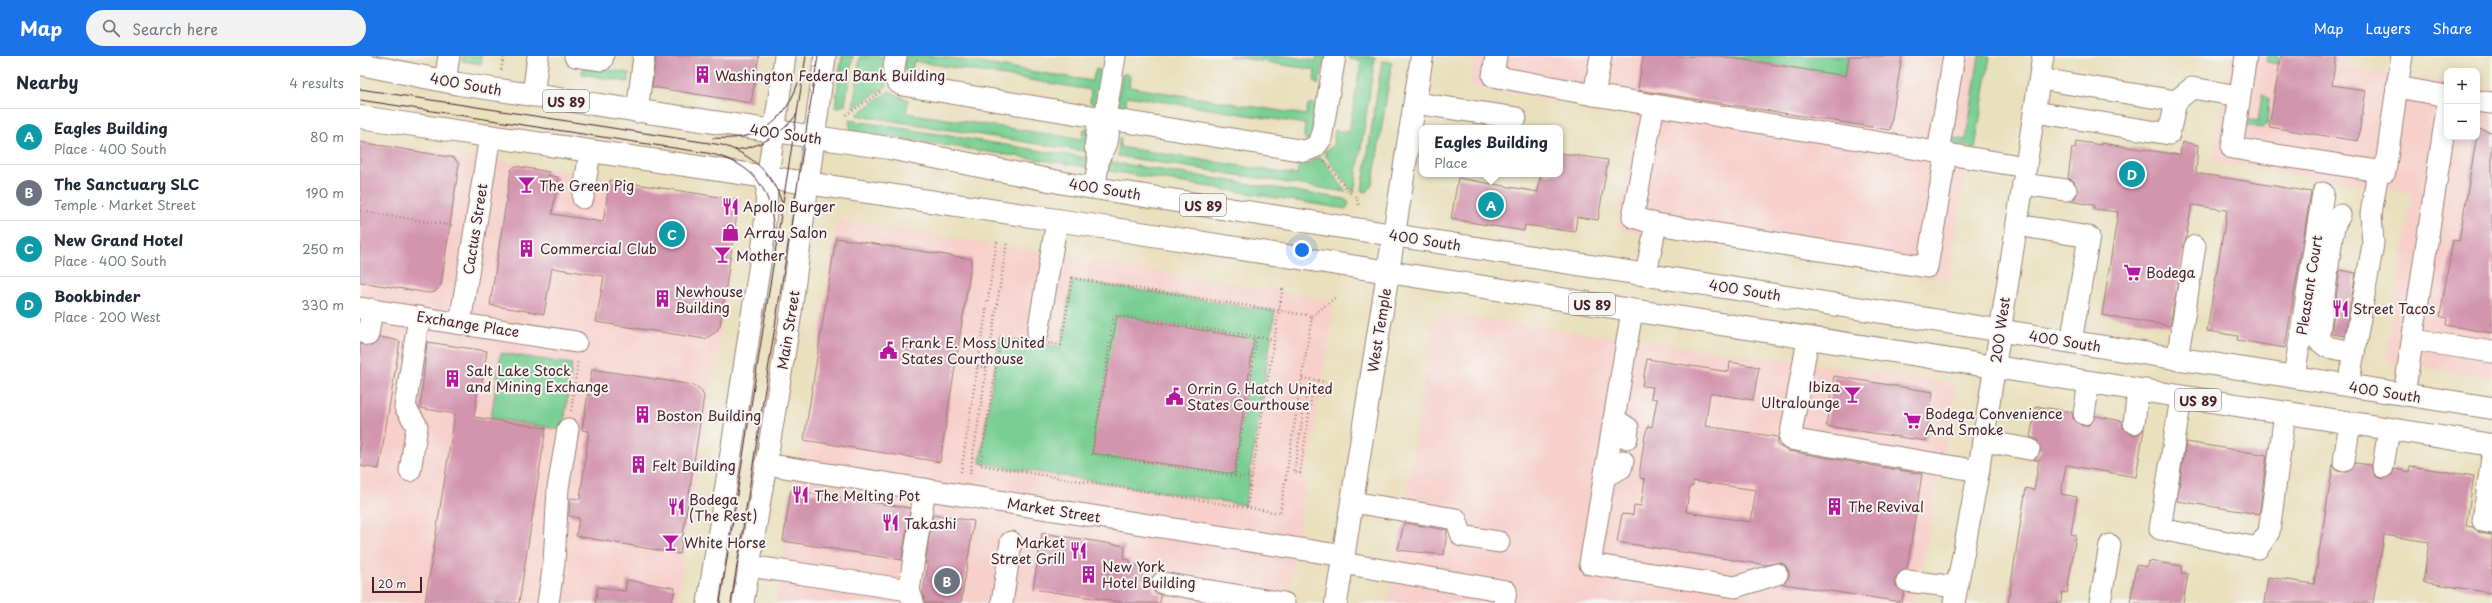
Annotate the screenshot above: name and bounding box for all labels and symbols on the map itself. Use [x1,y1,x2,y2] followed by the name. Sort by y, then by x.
[692,65,712,85] building icon: Washington Federal Bank Building
[715,65,945,86] place label: Washington Federal Bank Building
[428,67,504,101] street label: 400 South
[543,90,589,112] road number: US 89
[749,119,823,149] street label: 400 South
[2119,159,2145,189] pin: D
[1068,173,1142,205] street label: 400 South
[516,175,536,195] bar icon: The Green Pig
[539,175,634,196] place label: The Green Pig
[457,182,493,276] street label: Cactus Street
[1478,190,1504,220] pin: A
[1180,194,1226,216] road number: US 89
[720,196,740,216] restaurant icon: Apollo Burger
[743,196,836,217] place label: Apollo Burger
[659,219,685,249] pin: C
[721,222,741,242] shop icon: Array Salon
[744,222,827,243] place label: Array Salon
[1388,224,1462,256] street label: 400 South
[2291,233,2327,336] street label: Pleasant Court
[517,238,537,258] building icon: Commercial Club
[540,238,657,259] place label: Commercial Club
[1292,240,1312,260] your location
[713,245,733,265] bar icon: Mother
[736,245,785,266] place label: Mother
[2123,262,2143,282] supermarket icon: Bodega
[2146,262,2196,283] place label: Bodega
[1708,274,1782,306] street label: 400 South
[675,281,744,318] place label: Newhouse Building
[1362,286,1396,374] street label: West Temple
[652,289,672,309] building icon: Newhouse Building
[771,289,805,371] street label: Main Street
[1569,293,1615,315] road number: US 89
[1985,295,2015,365] street label: 200 West
[2330,298,2350,318] restaurant icon: Street Tacos
[2353,298,2435,319] place label: Street Tacos
[415,306,521,342] street label: Exchange Place
[2028,325,2102,357] street label: 400 South
[901,332,1045,369] place label: Frank E. Moss United States Courthouse
[878,340,898,360] public building icon: Frank E. Moss United States Courthouse
[466,360,609,397] place label: Salt Lake Stock and Mining Exchange
[443,368,463,388] building icon: Salt Lake Stock and Mining Exchange
[1761,376,1840,413] place label: Ibiza Ultralounge
[2348,376,2422,408] street label: 400 South
[1187,378,1333,415] place label: Orrin G. Hatch United States Courthouse
[1843,384,1863,404] bar icon: Ibiza Ultralounge
[1164,386,1184,406] public building icon: Orrin G. Hatch United States Courthouse
[2175,389,2221,411] road number: US 89
[1925,403,2063,440] place label: Bodega Convenience And Smoke
[633,405,653,425] building icon: Boston Building
[656,405,761,426] place label: Boston Building
[1902,411,1922,431] supermarket icon: Bodega Convenience And Smoke
[629,455,649,475] building icon: Felt Building
[652,455,736,476] place label: Felt Building
[791,485,811,505] restaurant icon: The Melting Pot
[814,485,920,506] place label: The Melting Pot
[689,489,757,526] place label: Bodega (The Rest)
[1006,492,1103,528] street label: Market Street
[1825,496,1845,516] building icon: The Revival
[1848,496,1924,517] place label: The Revival
[666,497,686,517] restaurant icon: Bodega (The Rest)
[881,513,901,533] restaurant icon: Takashi
[904,513,957,534] place label: Takashi
[661,532,681,552] bar icon: White Horse
[684,532,766,553] place label: White Horse
[990,532,1065,569] place label: Market Street Grill
[1068,540,1088,560] restaurant icon: Market Street Grill
[1102,556,1196,593] place label: New York Hotel Building
[1079,564,1099,584] building icon: New York Hotel Building
[934,566,960,596] pin: B
[372,575,422,594] scale bar

